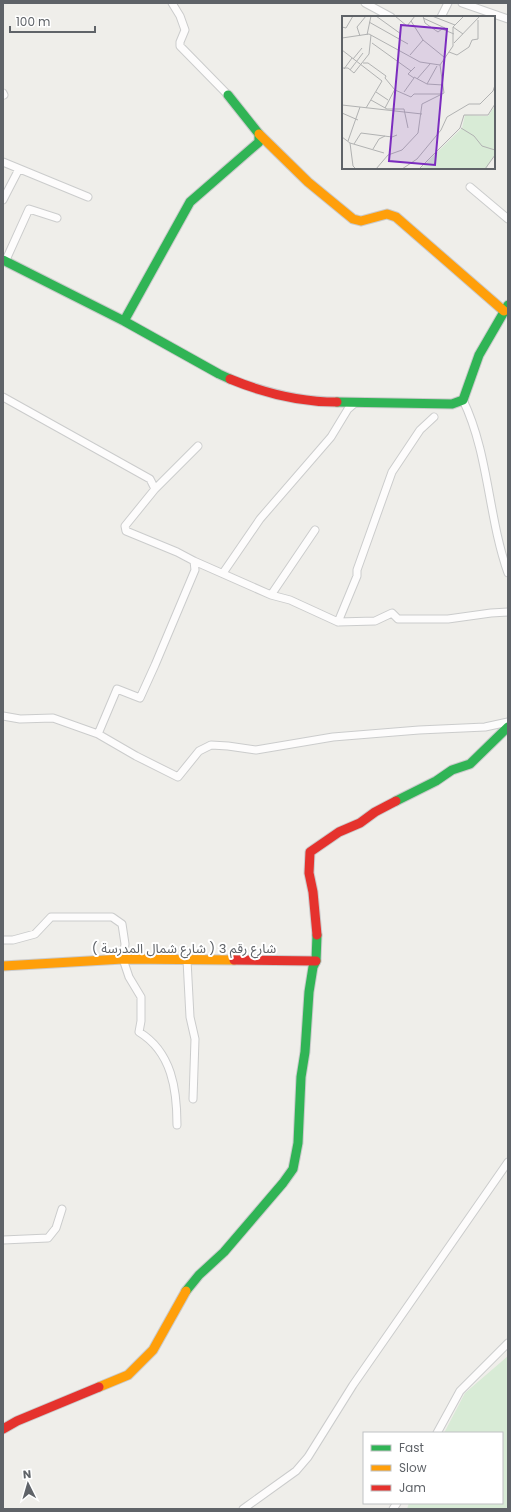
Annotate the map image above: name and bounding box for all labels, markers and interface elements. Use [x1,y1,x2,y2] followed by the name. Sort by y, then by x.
[10,8,95,34] scale bar
[16,13,50,30] text: 100 m
[342,16,495,169] inset map
[92,939,276,959] street label: شارع رقم 3 ( شارع شمال المدرسة )
[363,1432,503,1504] legend
[399,1439,424,1456] text: Fast
[399,1459,427,1476] text: Slow
[8,1464,48,1504] north arrow
[22,1466,32,1482] text: N
[399,1479,426,1496] text: Jam

